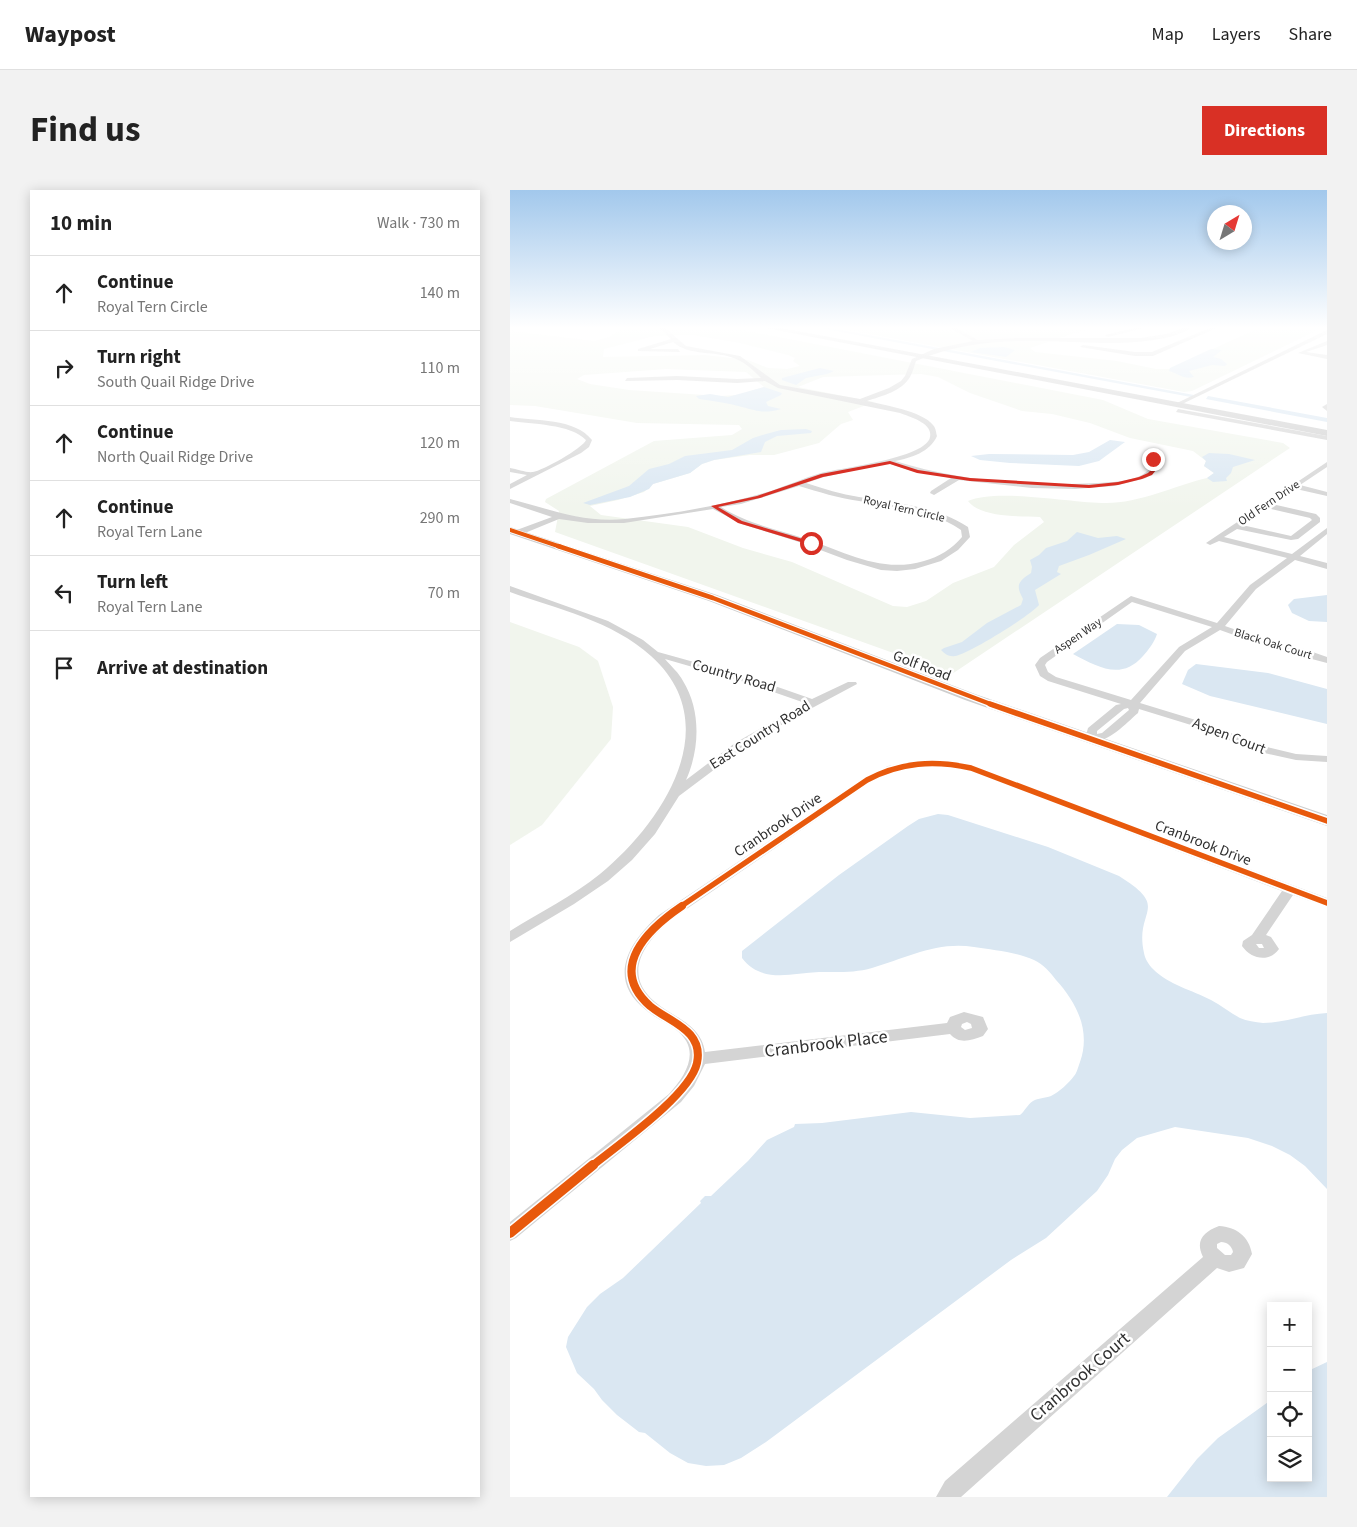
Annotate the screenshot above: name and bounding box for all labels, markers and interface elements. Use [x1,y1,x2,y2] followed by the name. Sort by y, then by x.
[25,17,116,52] text: Waypost
[1152,22,1184,47] text: Map
[1212,22,1261,47] text: Layers
[1289,22,1332,47] text: Share
[30,105,140,155] text: Find us
[1202,106,1327,155] button: Directions
[1207,205,1252,250] north arrow
[50,208,112,238] text: 10 min
[377,212,460,234] text: Walk · 730 m
[97,269,174,296] text: Continue
[50,279,78,307] icon: ahead
[420,282,460,304] text: 140 m
[97,296,208,318] text: Royal Tern Circle
[97,344,181,371] text: Turn right
[50,354,78,382] icon: right
[420,357,460,379] text: 110 m
[97,371,254,393] text: South Quail Ridge Drive
[97,419,174,446] text: Continue
[50,429,78,457] icon: ahead
[420,432,460,454] text: 120 m
[97,446,253,468] text: North Quail Ridge Drive
[1142,448,1165,471] route end
[1235,476,1303,530] street label: Old Fern Drive
[862,491,946,527] street label: Royal Tern Circle
[97,494,174,521] text: Continue
[50,504,78,532] icon: ahead
[420,507,460,529] text: 290 m
[97,521,203,543] text: Royal Tern Lane
[800,532,823,555] route start
[97,569,168,596] text: Turn left
[50,579,78,607] icon: left
[428,582,460,604] text: 70 m
[97,596,203,618] text: Royal Tern Lane
[1051,614,1106,658] street label: Aspen Way
[1232,624,1314,664] street label: Black Oak Court
[890,645,954,687] street label: Golf Road
[50,654,78,682] icon: arrive
[690,654,778,698] street label: Country Road
[97,655,268,682] text: Arrive at destination
[705,696,815,774] street label: East Country Road
[1189,712,1269,760] street label: Aspen Court
[730,788,826,862] street label: Cranbrook Drive
[1152,815,1254,871] street label: Cranbrook Drive
[763,1024,889,1064] street label: Cranbrook Place
[1267,1302,1312,1482] map controls
[1267,1302,1312,1347] button: +
[1025,1326,1135,1428] street label: Cranbrook Court
[1267,1347,1312,1392] button: −
[1267,1392,1312,1437] button: locate
[1267,1437,1312,1482] button: layers

